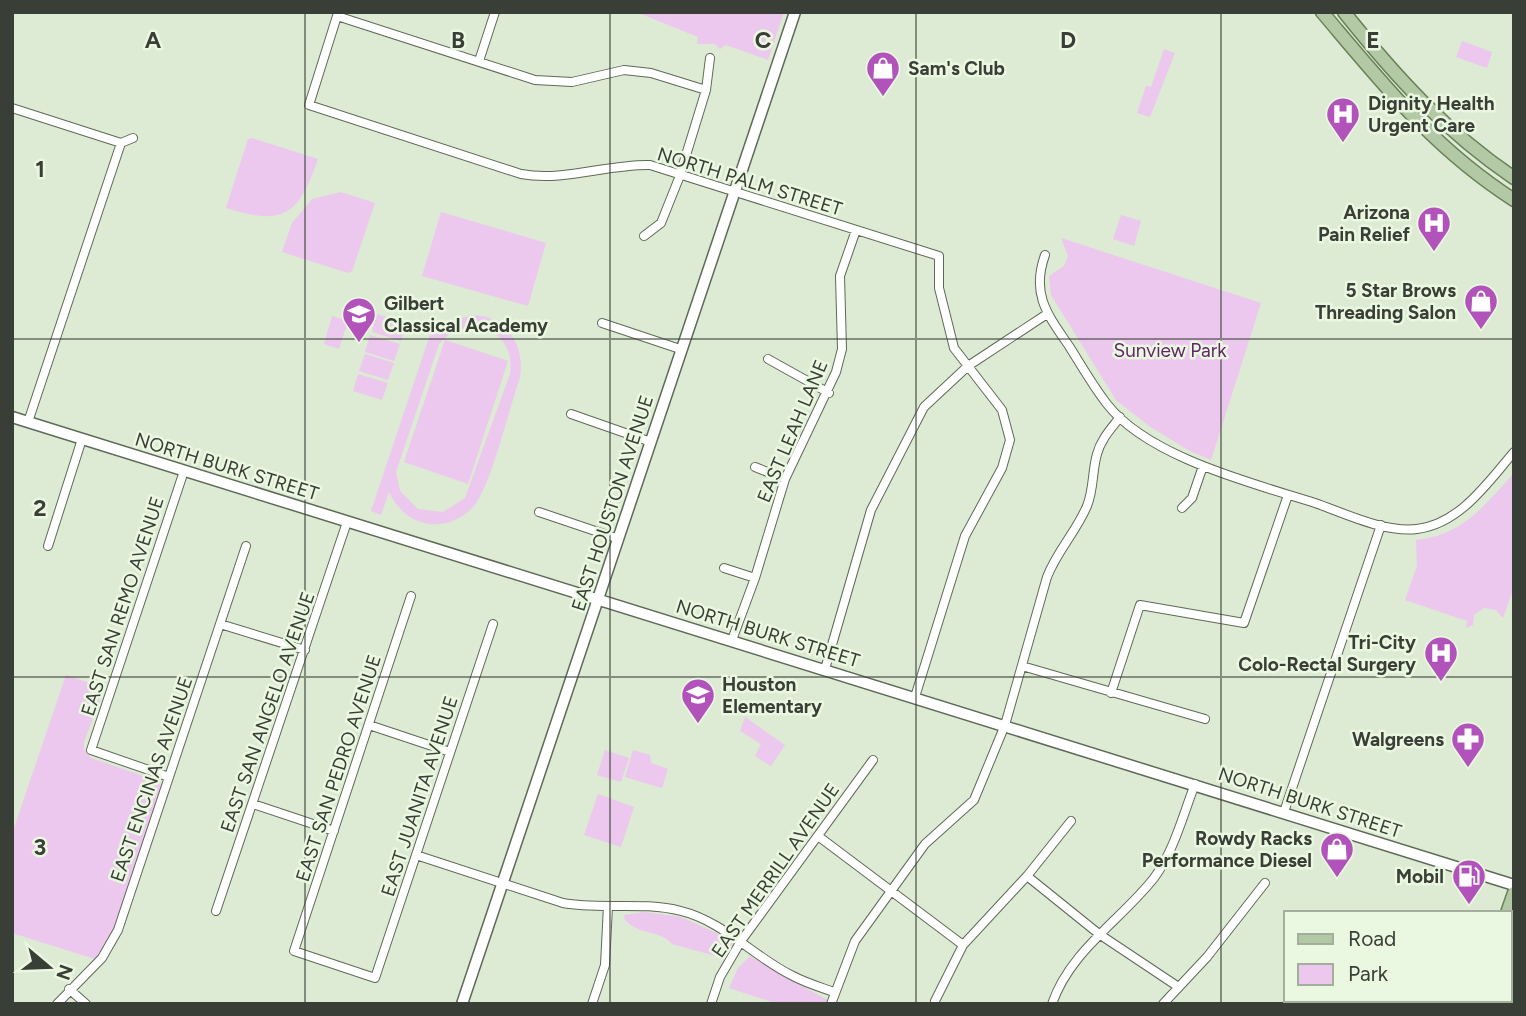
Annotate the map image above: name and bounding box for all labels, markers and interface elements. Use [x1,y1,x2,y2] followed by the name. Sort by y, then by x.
[145,26,162,54] text: A
[451,26,465,54] text: B
[755,26,772,54] text: C
[1060,26,1076,54] text: D
[1366,26,1380,54] text: E
[864,49,902,98] shop icon: Sam's Club
[908,57,1005,80] place label: Sam's Club
[1368,92,1495,137] place label: Dignity Health Urgent Care
[1324,95,1362,144] hospital icon: Dignity Health Urgent Care
[655,142,846,221] street label: NORTH PALM STREET
[35,155,45,183] text: 1
[1318,201,1411,246] place label: Arizona Pain Relief
[1415,204,1453,253] hospital icon: Arizona Pain Relief
[1315,279,1456,324] place label: 5 Star Brows Threading Salon
[1462,282,1500,331] shop icon: 5 Star Brows Threading Salon
[384,292,548,337] place label: Gilbert Classical Academy
[340,295,378,344] school or university icon: Gilbert Classical Academy
[1114,339,1227,362] park label: Sunview Park
[752,356,833,506] street label: EAST LEAH LANE
[567,392,658,614] street label: EAST HOUSTON AVENUE
[132,428,322,506] street label: NORTH BURK STREET
[33,494,47,522] text: 2
[76,494,169,719] street label: EAST SAN REMO AVENUE
[215,589,320,836] street label: EAST SAN ANGELO AVENUE
[673,595,863,673] street label: NORTH BURK STREET
[1238,631,1416,676] place label: Tri-City Colo-Rectal Surgery
[1422,634,1460,683] hospital icon: Tri-City Colo-Rectal Surgery
[291,652,386,885] street label: EAST SAN PEDRO AVENUE
[722,673,822,718] place label: Houston Elementary
[106,674,197,885] street label: EAST ENCINAS AVENUE
[679,676,717,725] school or university icon: Houston Elementary
[376,693,463,899] street label: EAST JUANITA AVENUE
[1449,720,1487,769] pharmacy icon: Walgreens
[1352,728,1444,751] place label: Walgreens
[1215,762,1405,843] street label: NORTH BURK STREET
[706,779,844,962] street label: EAST MERRILL AVENUE
[1142,827,1312,872] place label: Rowdy Racks Performance Diesel
[1318,830,1356,879] shop icon: Rowdy Racks Performance Diesel
[34,833,46,861] text: 3
[1450,857,1488,906] fuel station icon: Mobil
[1396,865,1444,888] place label: Mobil
[1284,911,1512,1002] legend
[1348,926,1396,951] text: Road
[14,932,84,1002] north arrow
[1348,961,1389,986] text: Park
[51,962,78,983] text: N

